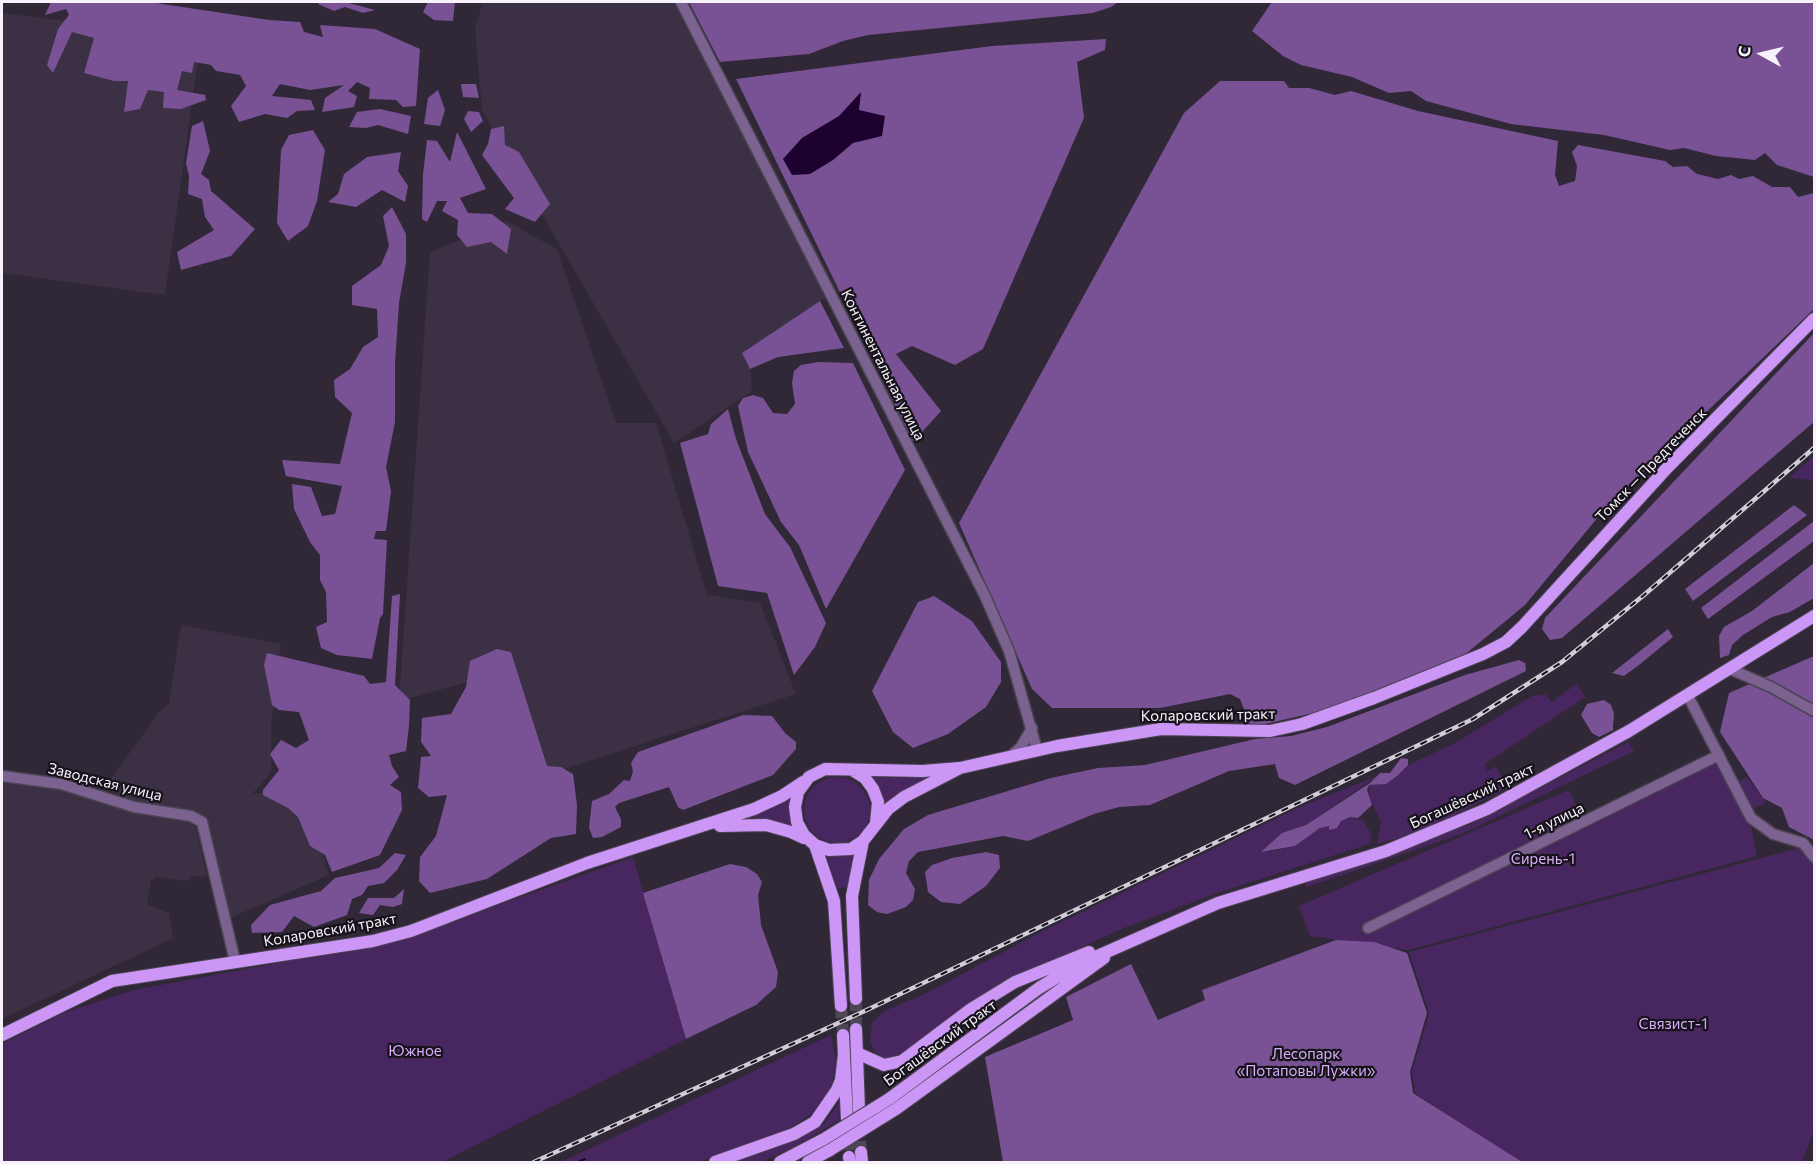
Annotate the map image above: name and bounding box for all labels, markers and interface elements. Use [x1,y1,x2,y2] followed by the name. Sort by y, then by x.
[1732,24,1792,84] north arrow
[1734,45,1754,58] text: С
[837,287,929,443] street label: Континентальная улица
[1592,404,1710,526] street label: Томск — Предтеченск
[1140,705,1276,725] street label: Коларовский тракт
[46,759,164,805] street label: Заводская улица
[1407,759,1537,833] street label: Богашёвский тракт
[1521,799,1587,843] street label: 1-я улица
[1511,850,1575,868] park label: Сирень-1
[262,909,398,951] street label: Коларовский тракт
[880,996,1000,1090] street label: Богашёвский тракт
[1638,1015,1708,1033] park label: Связист-1
[388,1042,442,1060] park label: Южное
[1237,1045,1375,1080] park label: Лесопарк «Потаповы Лужки»

